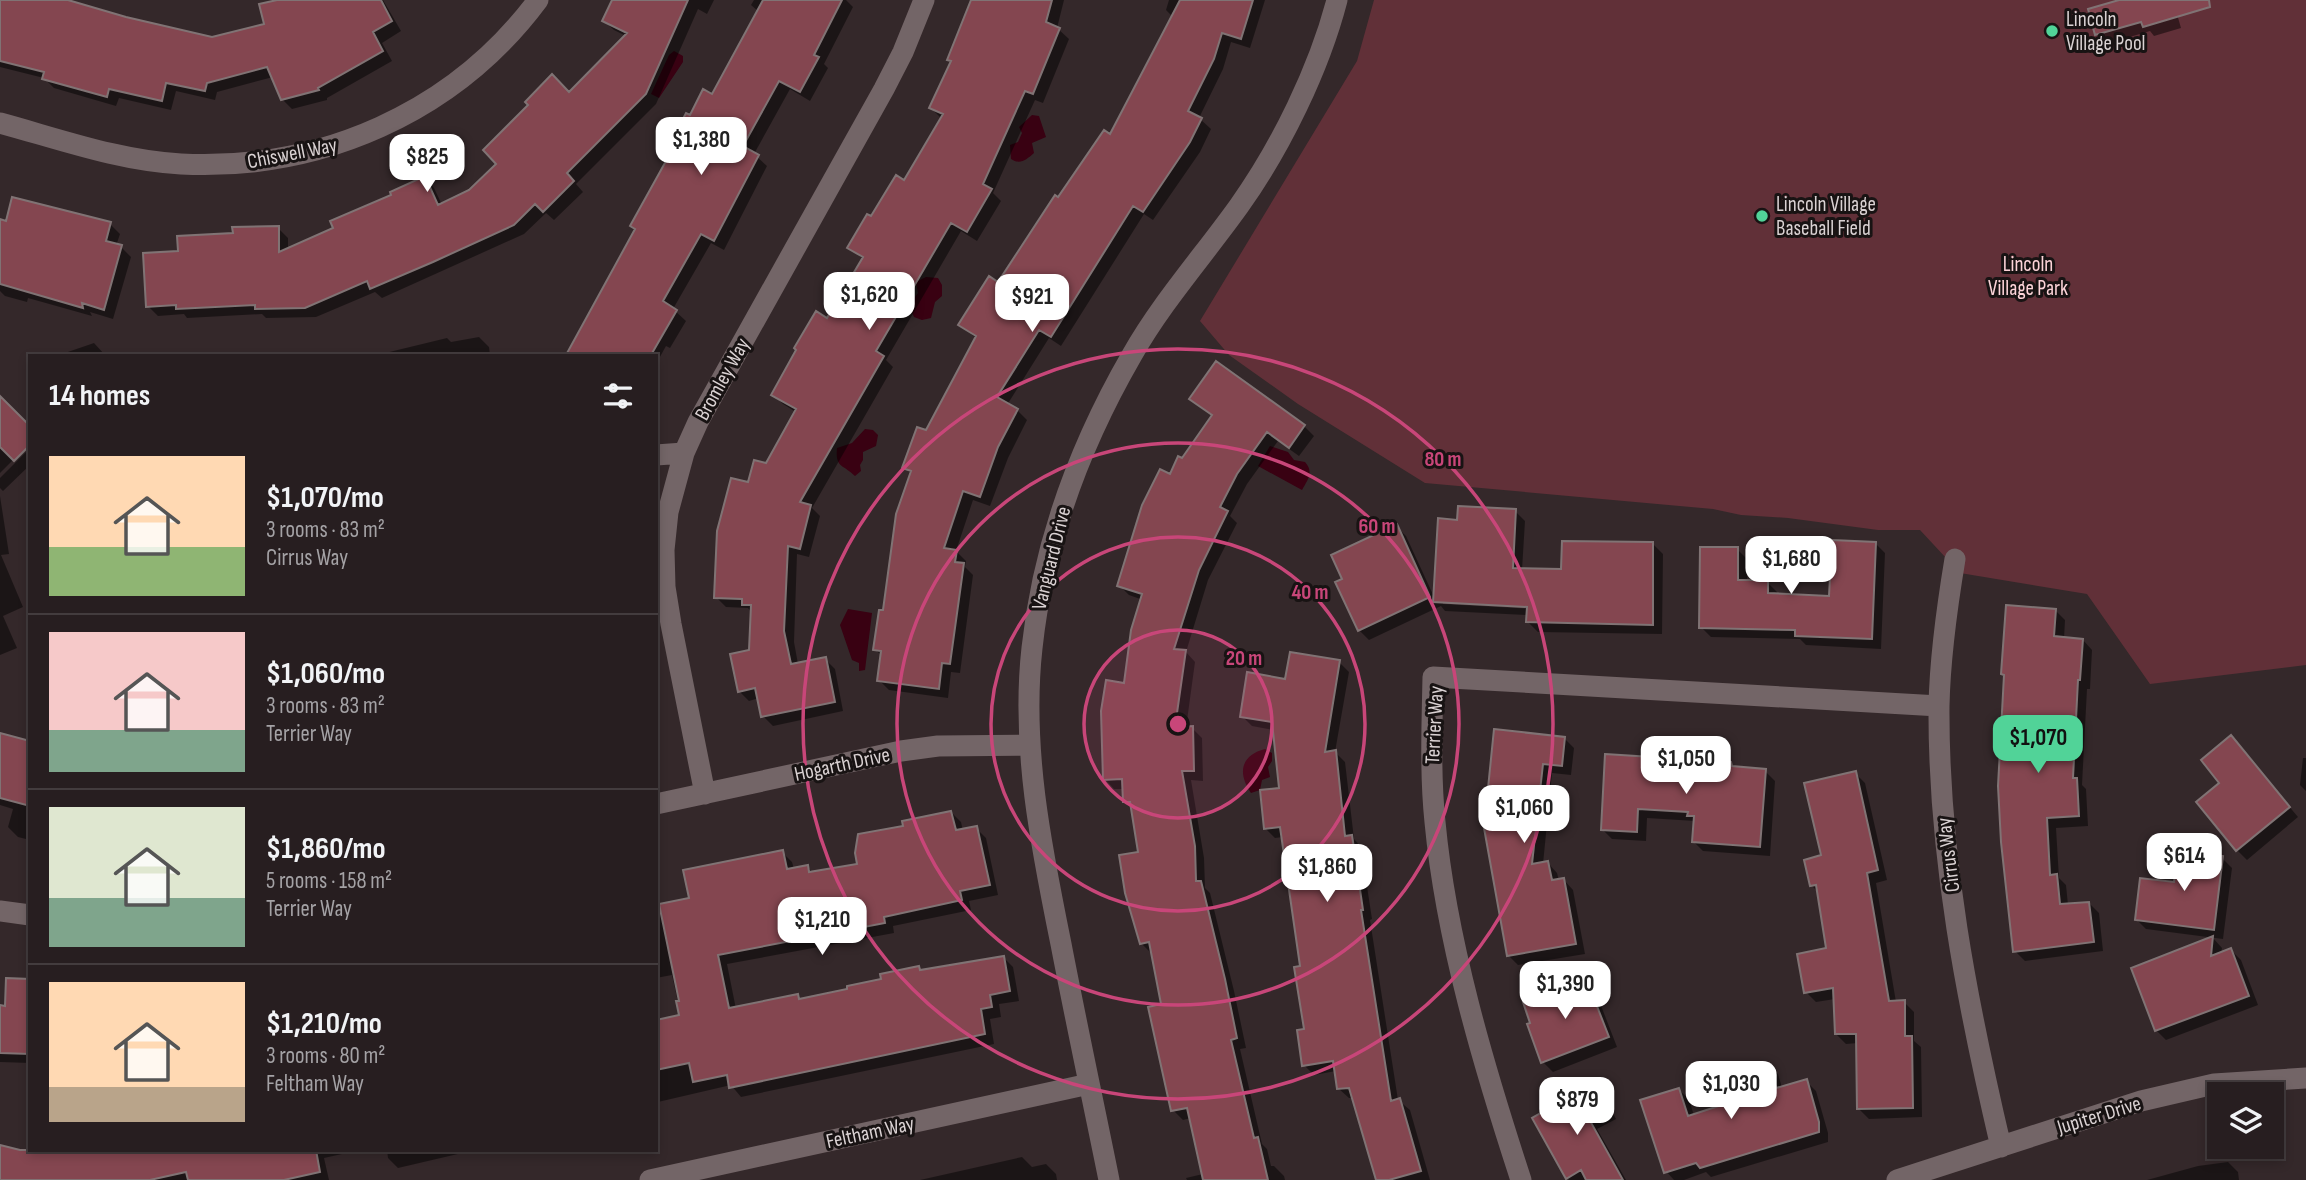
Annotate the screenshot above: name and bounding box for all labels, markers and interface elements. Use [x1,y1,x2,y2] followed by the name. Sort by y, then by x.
[2066,7,2146,56] place label: Lincoln Village Pool
[2044,23,2060,39] marker: Lincoln Village Pool
[644,118,758,177] pin: $1,380
[672,126,730,154] text: $1,380
[245,133,339,174] street label: Chiswell Way
[386,134,468,194] pin: $825
[406,143,448,171] text: $825
[1776,192,1876,241] place label: Lincoln Village Baseball Field
[1754,208,1770,224] marker: Lincoln Village Baseball Field
[1988,252,2068,301] park label: Lincoln Village Park
[812,272,926,332] pin: $1,620
[991,274,1073,334] pin: $921
[840,281,898,309] text: $1,620
[1011,283,1053,311] text: $921
[690,334,755,425] street label: Bromley Way
[599,377,637,415] icon: filters
[49,378,150,414] text: 14 homes
[1424,447,1462,472] text: 80 m
[266,480,384,516] text: $1,070/mo
[105,484,189,568] icon: home
[1027,504,1076,612] street label: Vanguard Drive
[1358,514,1396,539] text: 60 m
[266,516,385,544] text: 3 rooms · 83 m²
[1734,536,1848,596] pin: $1,680
[266,544,348,572] text: Cirrus Way
[1761,545,1821,573] text: $1,680
[1292,580,1328,605] text: 40 m
[1226,646,1262,671] text: 20 m
[266,656,385,692] text: $1,060/mo
[105,660,189,744] icon: home
[1420,685,1449,765] street label: Terrier Way
[266,692,385,720] text: 3 rooms · 83 m²
[1166,712,1190,736] centre of rings
[1981,716,2095,775] pin: $1,070
[266,720,352,748] text: Terrier Way
[2009,724,2067,752] text: $1,070
[1629,736,1743,796] pin: $1,050
[792,742,892,787] street label: Hogarth Drive
[1657,745,1715,773] text: $1,050
[1467,786,1581,845] pin: $1,060
[1494,794,1554,822] text: $1,060
[1932,816,1965,894] street label: Cirrus Way
[266,831,386,867] text: $1,860/mo
[2143,834,2225,893] pin: $614
[105,835,189,919] icon: home
[2163,842,2205,870] text: $614
[1270,844,1384,904] pin: $1,860
[1297,853,1357,881] text: $1,860
[266,867,392,895] text: 5 rooms · 158 m²
[266,895,352,923] text: Terrier Way
[765,898,879,957] pin: $1,210
[794,906,850,934] text: $1,210
[1508,962,1622,1021] pin: $1,390
[1536,970,1594,998] text: $1,390
[266,1006,382,1042] text: $1,210/mo
[105,1010,189,1094] icon: home
[266,1042,385,1070] text: 3 rooms · 80 m²
[1674,1062,1788,1121] pin: $1,030
[266,1070,364,1098] text: Feltham Way
[1702,1070,1760,1098] text: $1,030
[1536,1078,1618,1137] pin: $879
[2207,1082,2284,1159] map controls
[2207,1082,2284,1159] button: layers
[1555,1086,1599,1114] text: $879
[2053,1091,2144,1140] street label: Jupiter Drive
[824,1111,916,1154] street label: Feltham Way

